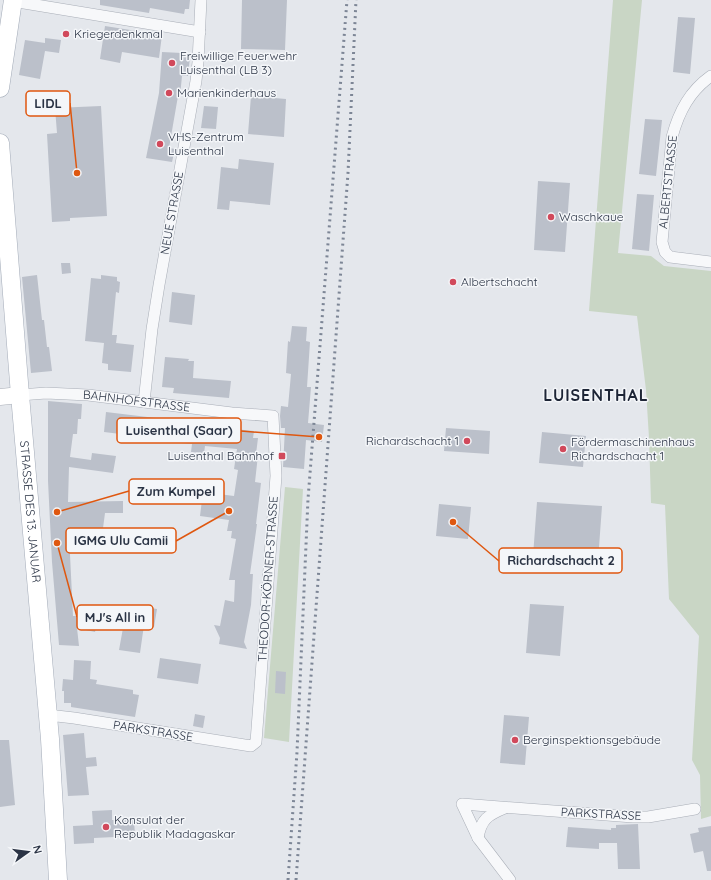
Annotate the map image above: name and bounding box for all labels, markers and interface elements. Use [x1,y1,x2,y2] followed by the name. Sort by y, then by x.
[74,26,163,41] place label: Kriegerdenkmal
[61,29,71,39] marker: Kriegerdenkmal
[180,48,297,77] place label: Freiwillige Feuerwehr Luisenthal (LB 3)
[167,58,177,68] marker: Freiwillige Feuerwehr Luisenthal (LB 3)
[177,85,276,100] place label: Marienkinderhaus
[164,88,174,98] marker: Marienkinderhaus
[26,91,70,116] callout: LIDL
[34,95,62,111] text: LIDL
[168,129,244,158] place label: VHS-Zentrum Luisenthal
[655,134,680,229] street label: ALBERTSTRASSE
[155,139,165,149] marker: VHS-Zentrum Luisenthal
[157,170,186,256] street label: NEUE STRASSE
[559,209,624,224] place label: Waschkaue
[546,212,556,222] marker: Waschkaue
[461,274,538,289] place label: Albertschacht
[448,277,458,287] marker: Albertschacht
[543,385,649,405] district label: LUISENTHAL
[83,387,191,415] street label: BAHNHOFSTRASSE
[117,418,241,443] callout: Luisenthal (Saar)
[125,422,233,438] text: Luisenthal (Saar)
[366,433,459,448] place label: Richardschacht 1
[571,434,695,463] place label: Fördermaschinenhaus Richardschacht 1
[462,436,472,446] marker: Richardschacht 1
[17,440,44,583] street label: STRASSE DES 13. JANUAR
[558,444,568,454] marker: Fördermaschinenhaus Richardschacht 1
[167,448,275,463] place label: Luisenthal Bahnhof
[277,451,287,461] marker: Luisenthal Bahnhof
[129,479,224,504] callout: Zum Kumpel
[137,483,215,499] text: Zum Kumpel
[254,495,281,662] street label: THEODOR-KÖRNER-STRASSE
[66,528,176,553] callout: IGMG Ulu Camii
[74,532,168,548] text: IGMG Ulu Camii
[499,548,622,573] callout: Richardschacht 2
[507,552,615,568] text: Richardschacht 2
[77,605,153,630] callout: MJ's All in
[85,609,145,625] text: MJ's All in
[112,717,194,744] street label: PARKSTRASSE
[523,732,661,747] place label: Berginspektionsgebäude
[510,735,520,745] marker: Berginspektionsgebäude
[560,804,642,823] street label: PARKSTRASSE
[114,812,236,841] place label: Konsulat der Republik Madagaskar
[101,822,111,832] marker: Konsulat der Republik Madagaskar
[8,832,48,872] north arrow
[30,844,45,855] text: N

